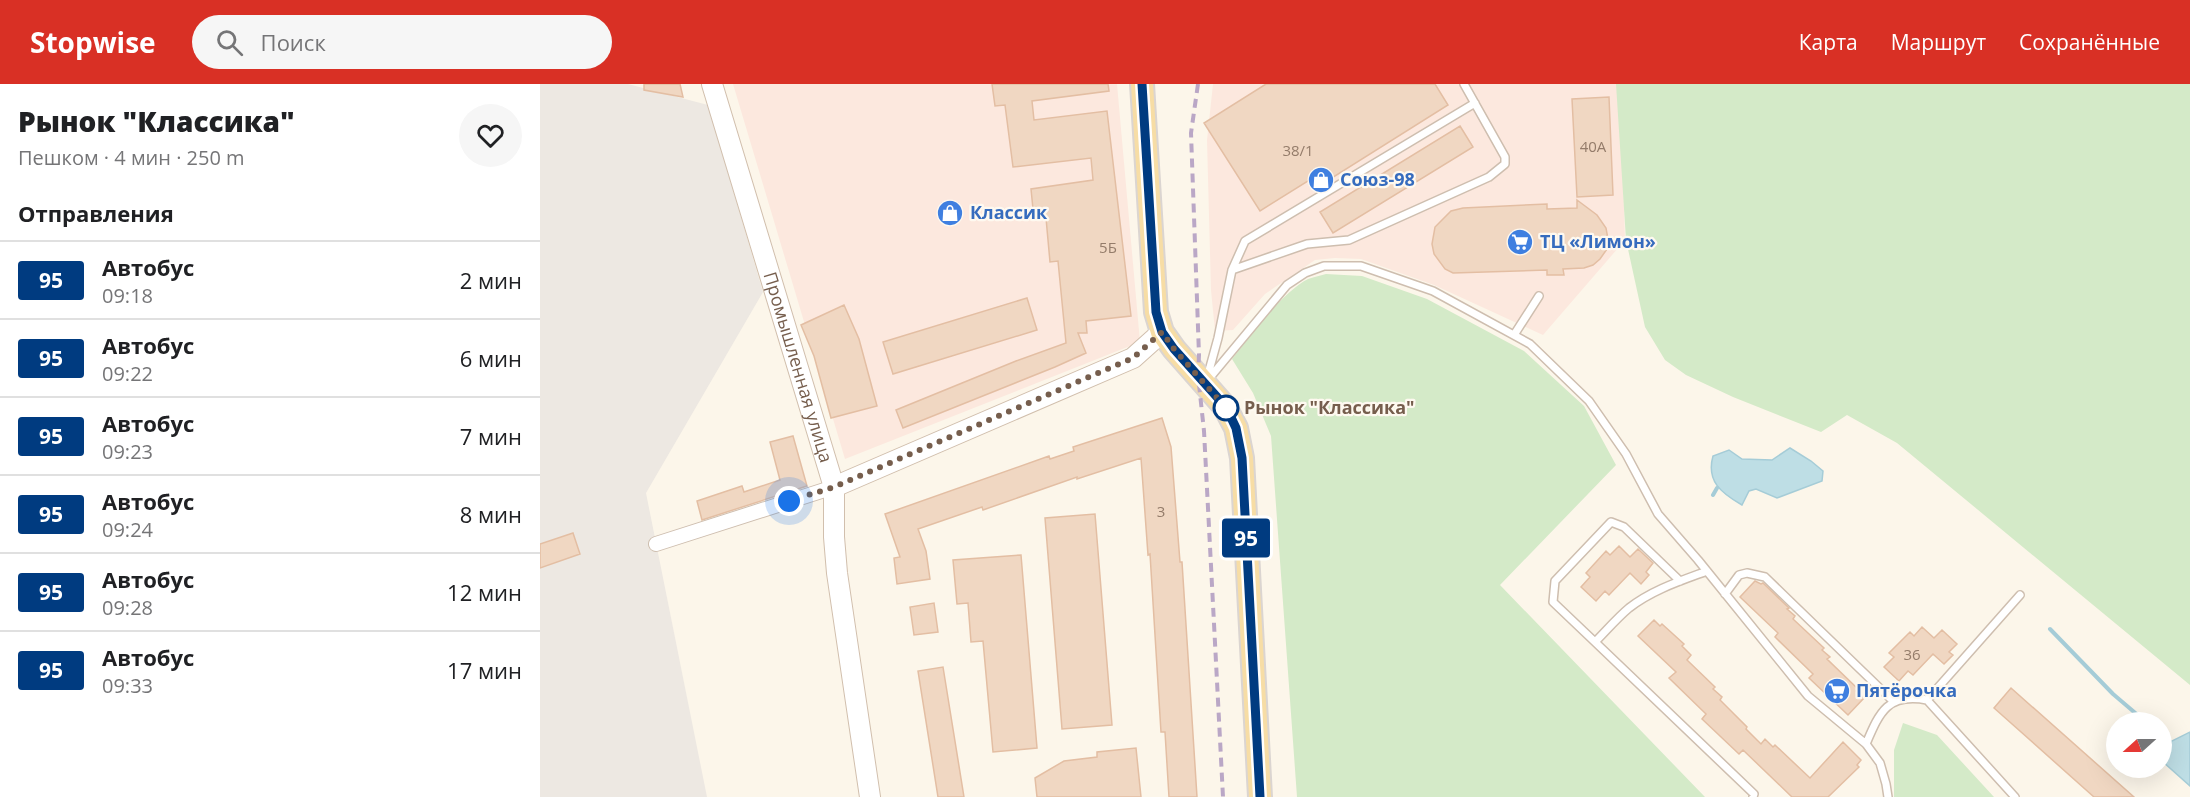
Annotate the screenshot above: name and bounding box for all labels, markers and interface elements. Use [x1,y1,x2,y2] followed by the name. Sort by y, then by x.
[192,15,612,69] search box
[30,23,156,61] text: Stopwise
[213,26,246,59] icon: search
[261,27,326,57] text: Поиск
[1799,28,1858,56] text: Карта
[1891,28,1986,56] text: Маршрут
[2019,28,2160,56] text: Сохранённые
[18,102,295,140] text: Рынок "Классика"
[459,104,522,167] button: heart
[1580,136,1607,156] house number: 40А
[1282,140,1314,160] house number: 38/1
[18,144,245,171] text: Пешком · 4 мин · 250 m
[1306,165,1336,195] shop icon: Союз-98
[1340,167,1415,191] place label: Союз-98
[18,198,174,228] text: Отправления
[935,198,965,228] shop icon: Классик
[970,200,1048,224] place label: Классик
[1505,227,1535,257] supermarket icon: ТЦ «Лимон»
[1540,229,1656,253] place label: ТЦ «Лимон»
[1099,237,1117,257] house number: 5Б
[102,252,194,282] text: Автобус
[460,265,522,295] text: 2 мин
[39,266,63,294] text: 95
[759,269,839,465] street label: Промышленная улица
[102,282,153,309] text: 09:18
[102,330,194,360] text: Автобус
[460,343,522,373] text: 6 мин
[39,344,63,372] text: 95
[102,360,153,387] text: 09:22
[1213,395,1239,421] marker: Рынок "Классика"
[1244,395,1415,419] place label: Рынок "Классика"
[102,408,194,438] text: Автобус
[460,421,522,451] text: 7 мин
[39,422,63,450] text: 95
[102,438,153,465] text: 09:23
[102,486,194,516] text: Автобус
[774,486,804,516] your location
[460,499,522,529] text: 8 мин
[39,500,63,528] text: 95
[1157,501,1165,521] house number: 3
[102,516,153,543] text: 09:24
[1219,518,1273,558] line badge: 95
[1234,524,1258,552] text: 95
[102,564,194,594] text: Автобус
[447,577,522,607] text: 12 мин
[39,578,63,606] text: 95
[102,594,153,621] text: 09:28
[102,642,194,672] text: Автобус
[1903,644,1921,664] house number: 36
[447,655,522,685] text: 17 мин
[39,656,63,684] text: 95
[102,672,153,699] text: 09:33
[1822,676,1852,706] supermarket icon: Пятёрочка
[1856,678,1957,702] place label: Пятёрочка
[2106,712,2172,778] north arrow
[2106,712,2172,778] map controls

